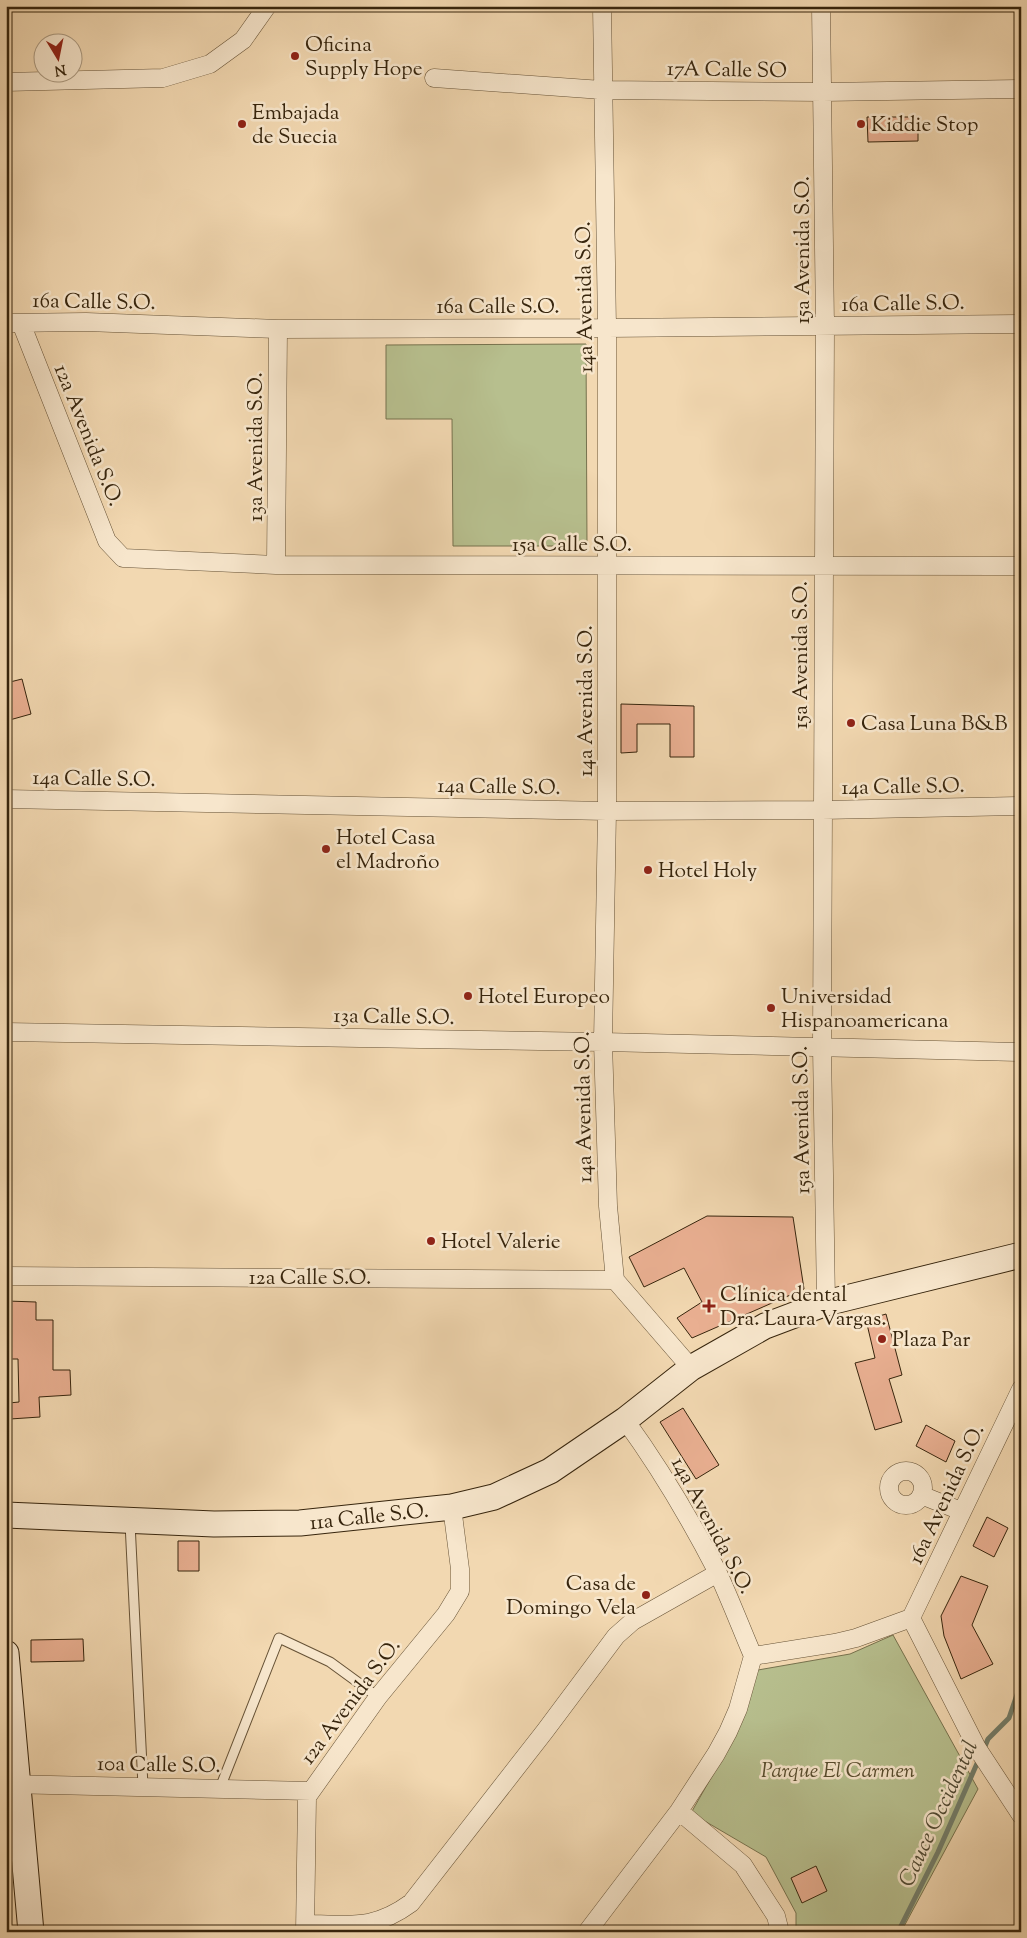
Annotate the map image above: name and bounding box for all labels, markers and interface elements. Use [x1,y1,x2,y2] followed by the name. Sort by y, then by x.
[305,31,423,85] place label: Oficina Supply Hope
[32,32,82,82] north arrow
[289,50,301,62] marker: Oficina Supply Hope
[667,55,787,87] street label: 17A Calle SO
[53,58,67,80] text: N
[252,99,340,153] place label: Embajada de Suecia
[871,111,978,141] place label: Kiddie Stop
[236,118,248,130] marker: Embajada de Suecia
[855,118,867,130] marker: Kiddie Stop
[789,176,819,324] street label: 15a Avenida S.O.
[570,221,602,373] street label: 14a Avenida S.O.
[32,287,156,319] street label: 16a Calle S.O.
[841,289,965,321] street label: 16a Calle S.O.
[436,293,560,323] street label: 16a Calle S.O.
[45,360,129,511] street label: 12a Avenida S.O.
[242,372,272,522] street label: 13a Avenida S.O.
[512,531,632,561] street label: 15a Calle S.O.
[787,581,817,729] street label: 15a Avenida S.O.
[572,625,602,777] street label: 14a Avenida S.O.
[861,710,1007,740] place label: Casa Luna B&B
[845,717,857,729] marker: Casa Luna B&B
[32,764,156,796] street label: 14a Calle S.O.
[437,772,561,804] street label: 14a Calle S.O.
[841,772,965,804] street label: 14a Calle S.O.
[336,824,439,878] place label: Hotel Casa el Madroño
[320,843,332,855] marker: Hotel Casa el Madroño
[658,857,758,887] place label: Hotel Holy
[642,864,654,876] marker: Hotel Holy
[478,983,610,1013] place label: Hotel Europeo
[781,983,949,1037] place label: Universidad Hispanoamericana
[462,990,474,1002] marker: Hotel Europeo
[333,1002,455,1034] street label: 13a Calle S.O.
[765,1002,777,1014] marker: Universidad Hispanoamericana
[569,1031,601,1183] street label: 14a Avenida S.O.
[787,1046,819,1194] street label: 15a Avenida S.O.
[441,1228,561,1258] place label: Hotel Valerie
[425,1235,437,1247] marker: Hotel Valerie
[249,1264,371,1294] street label: 12a Calle S.O.
[720,1281,887,1335] place label: Clínica dental Dra. Laura Vargas.
[702,1299,716,1313] marker: Clínica dental Dra. Laura Vargas.
[892,1326,970,1356] place label: Plaza Par
[876,1333,888,1345] marker: Plaza Par
[902,1420,993,1570] street label: 16a Avenida S.O.
[662,1452,760,1600] street label: 14a Avenida S.O.
[308,1497,430,1539] street label: 11a Calle S.O.
[506,1570,636,1624] place label: Casa de Domingo Vela
[640,1589,652,1601] marker: Casa de Domingo Vela
[294,1633,409,1771] street label: 12a Avenida S.O.
[892,1736,988,1893] water label: Cauce Occidental
[97,1750,221,1782] street label: 10a Calle S.O.
[761,1757,915,1787] park label: Parque El Carmen

